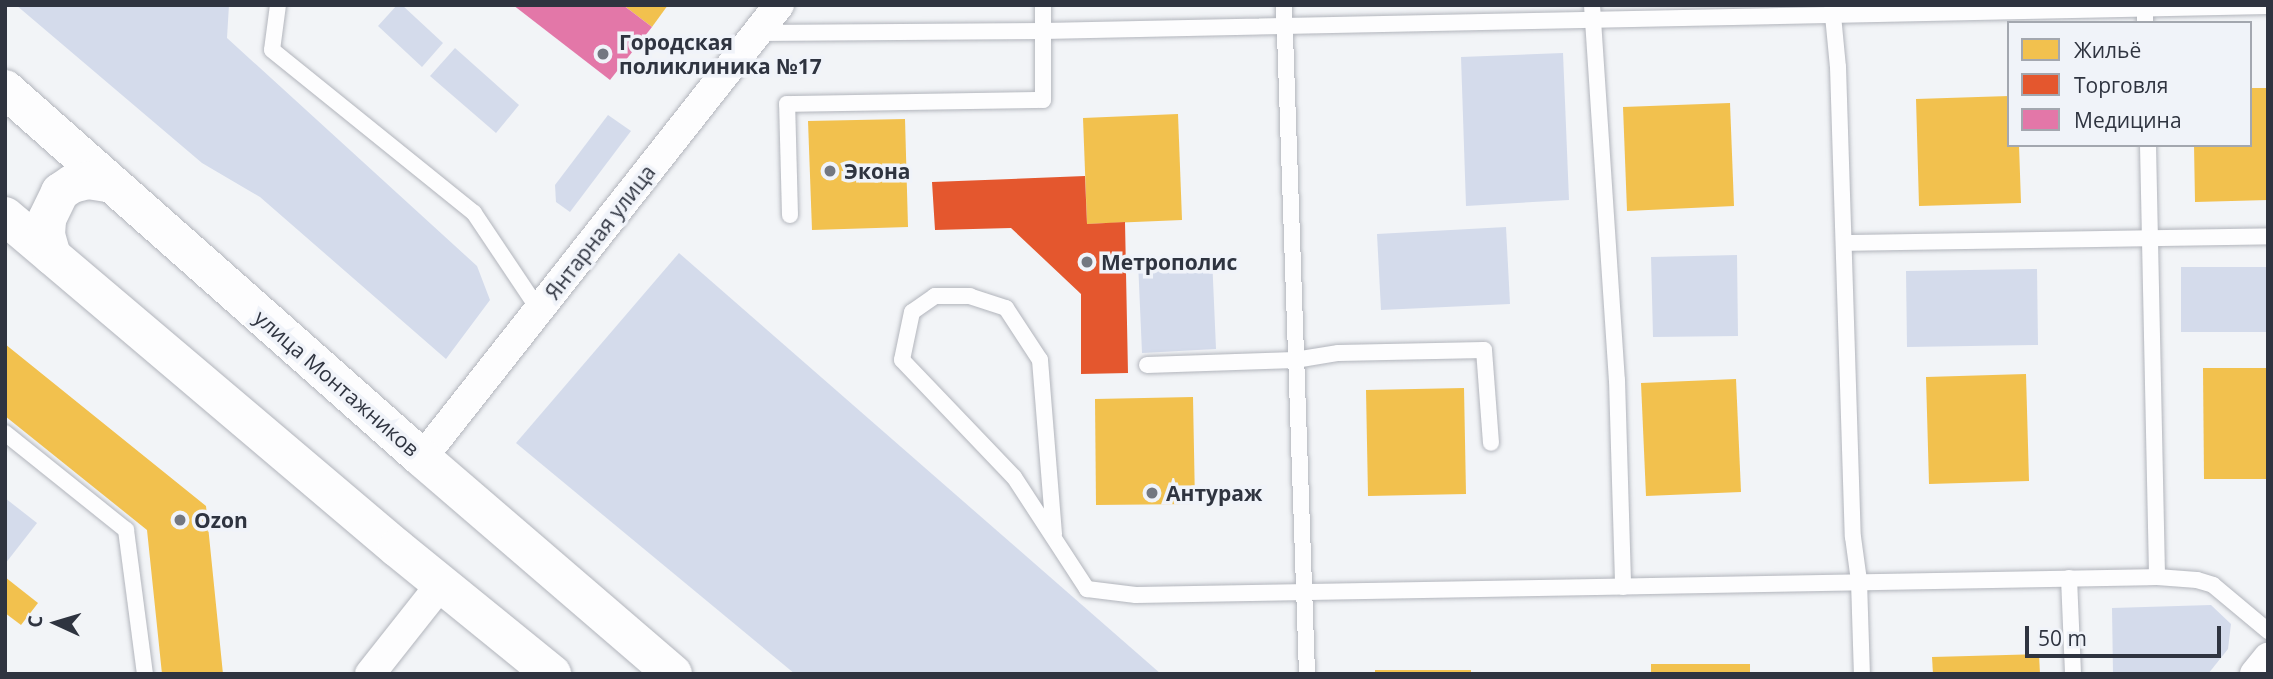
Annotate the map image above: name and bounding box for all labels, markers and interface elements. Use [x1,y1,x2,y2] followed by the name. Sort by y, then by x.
[2007,21,2252,147] legend
[619,29,822,79] place label: Городская поликлиника №17
[2074,36,2141,64] text: Жильё
[593,44,613,64] marker: Городская поликлиника №17
[2074,71,2168,99] text: Торговля
[2074,106,2182,134] text: Медицина
[844,158,911,184] place label: Экона
[540,160,660,304] street label: Янтарная улица
[822,163,838,179] marker: Экона
[1101,249,1237,275] place label: Метрополис
[1079,254,1095,270] marker: Метрополис
[249,305,425,461] street label: улица Монтажников
[1166,480,1262,506] place label: Антураж
[1144,485,1160,501] marker: Антураж
[194,507,248,533] place label: Ozon
[172,512,188,528] marker: Ozon
[21,588,91,658] north arrow
[2028,612,2224,656] scale bar
[22,615,48,628] text: С
[2038,624,2087,652] text: 50 m

